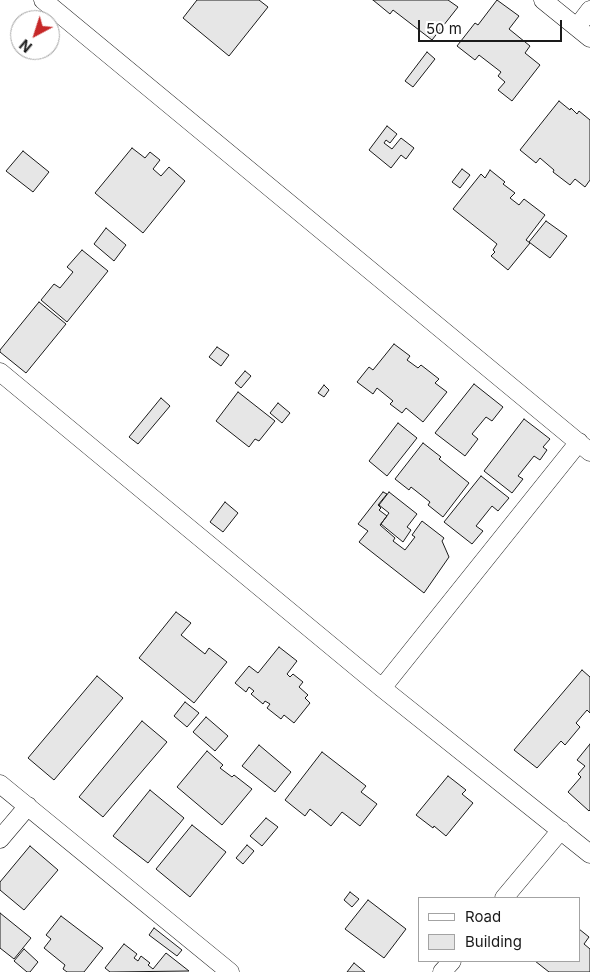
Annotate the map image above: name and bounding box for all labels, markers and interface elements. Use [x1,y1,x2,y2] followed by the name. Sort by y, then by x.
[10,10,60,60] north arrow
[420,10,564,42] scale bar
[426,19,462,38] text: 50 m
[16,36,35,56] text: N
[418,897,580,962] legend
[465,907,501,926] text: Road
[465,932,522,951] text: Building

